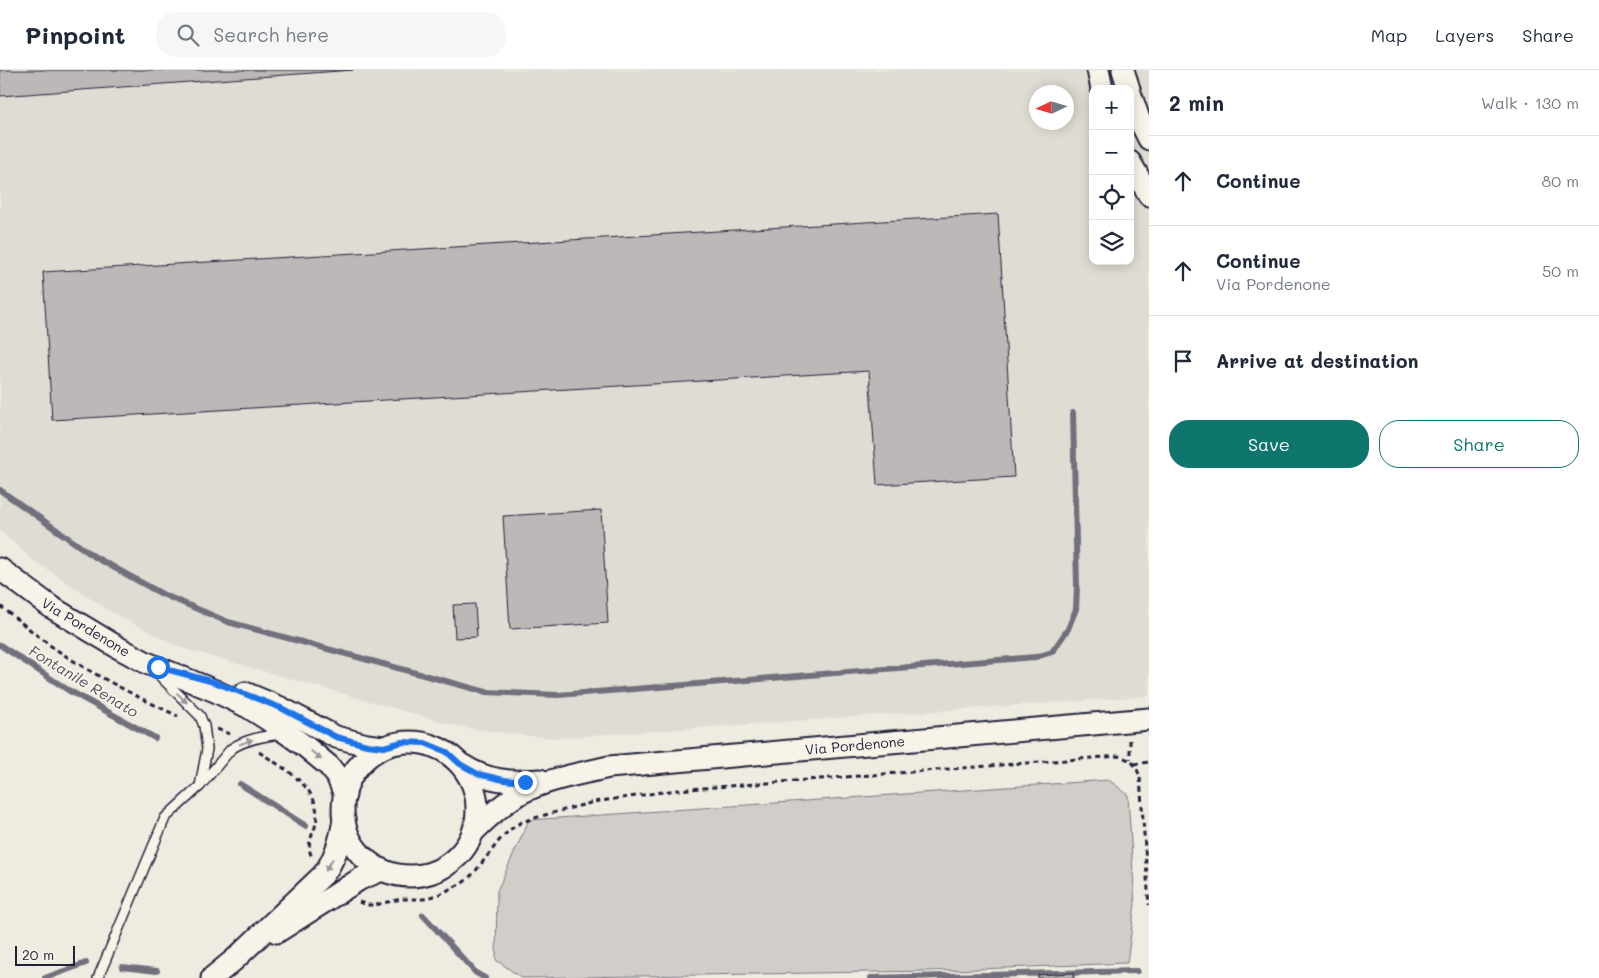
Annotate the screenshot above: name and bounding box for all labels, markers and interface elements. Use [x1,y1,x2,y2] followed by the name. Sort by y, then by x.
[156,12,506,57] search box
[25,19,126,50] text: Pinpoint
[174,21,202,49] icon: search
[214,22,329,47] text: Search here
[1371,23,1407,47] text: Map
[1435,23,1494,47] text: Layers
[1522,23,1574,47] text: Share
[1029,85,1074,130] north arrow
[1089,85,1134,265] map controls
[1089,85,1134,130] button: +
[1169,89,1224,116] text: 2 min
[1481,92,1579,113] text: Walk · 130 m
[1089,130,1134,175] button: −
[1169,167,1197,195] icon: ahead
[1216,168,1301,193] text: Continue
[1542,170,1579,191] text: 80 m
[1089,175,1134,220] button: locate
[1089,220,1134,265] button: layers
[1216,248,1301,273] text: Continue
[1169,257,1197,285] icon: ahead
[1542,260,1579,281] text: 50 m
[1216,273,1331,294] text: Via Pordenone
[1169,347,1197,375] icon: arrive
[1216,348,1419,373] text: Arrive at destination
[1169,420,1369,468] button: Save
[1379,420,1579,468] button: Share
[38,593,134,661] street label: Via Pordenone
[26,640,143,722] water label: Fontanile Renato
[147,656,170,679] route start
[176,691,188,703] one-way arrow
[804,731,906,759] street label: Via Pordenone
[239,738,254,746] one-way arrow
[310,749,322,760] one-way arrow
[514,771,537,794] route end
[325,858,334,871] one-way arrow
[15,943,75,966] scale bar
[22,945,54,964] text: 20 m

